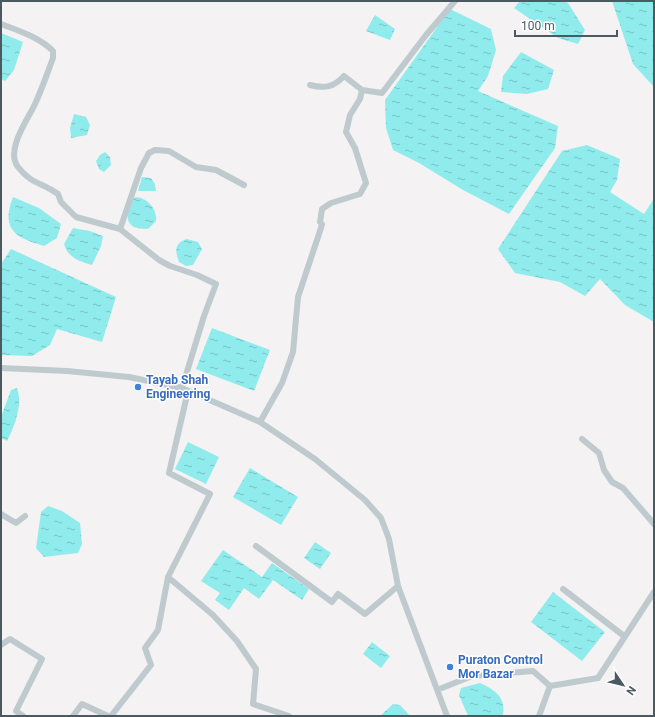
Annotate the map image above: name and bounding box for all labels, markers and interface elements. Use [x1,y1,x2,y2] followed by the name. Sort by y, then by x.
[515,12,617,38] scale bar
[521,19,555,33] text: 100 m
[146,373,210,401] place label: Tayab Shah Engineering
[133,382,143,392] marker: Tayab Shah Engineering
[458,653,543,681] place label: Puraton Control Mor Bazar
[445,662,455,672] marker: Puraton Control Mor Bazar
[603,665,643,705] north arrow
[623,684,638,698] text: N

